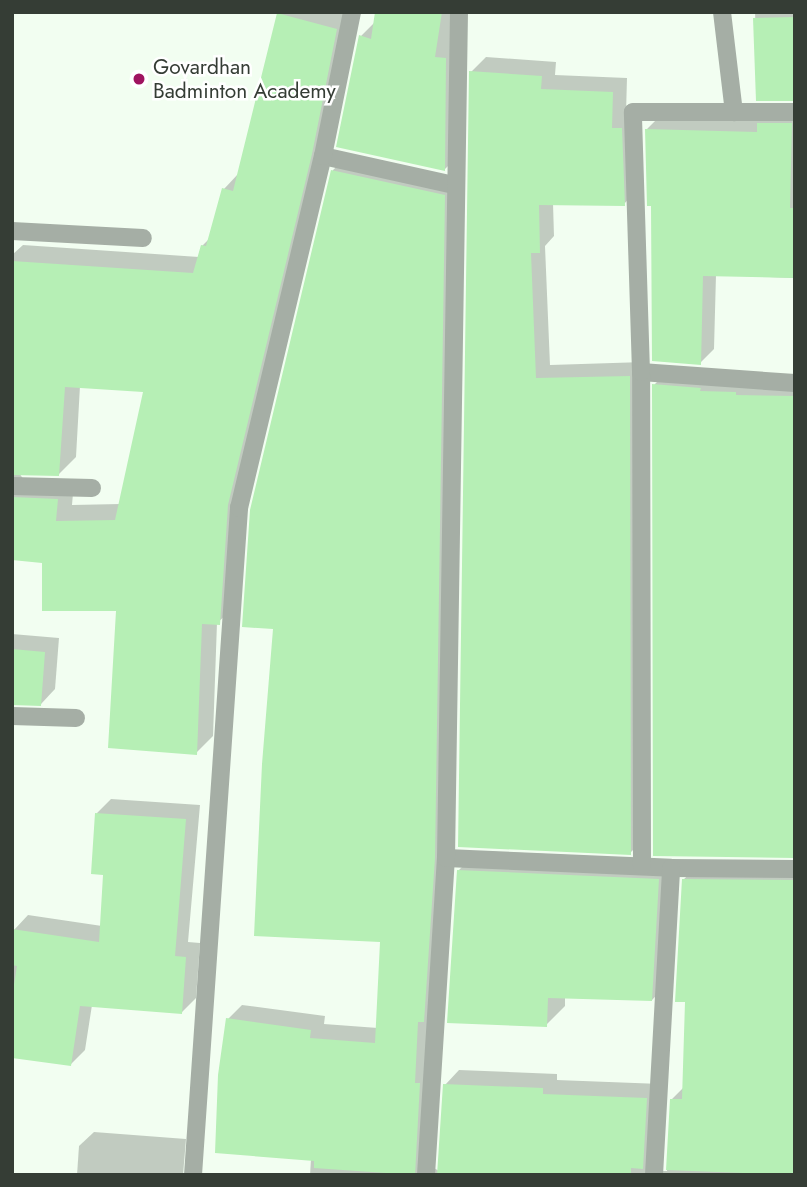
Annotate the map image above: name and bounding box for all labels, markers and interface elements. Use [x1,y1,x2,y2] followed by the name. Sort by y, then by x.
[153,54,336,104] place label: Govardhan Badminton Academy
[131,71,147,87] marker: Govardhan Badminton Academy

